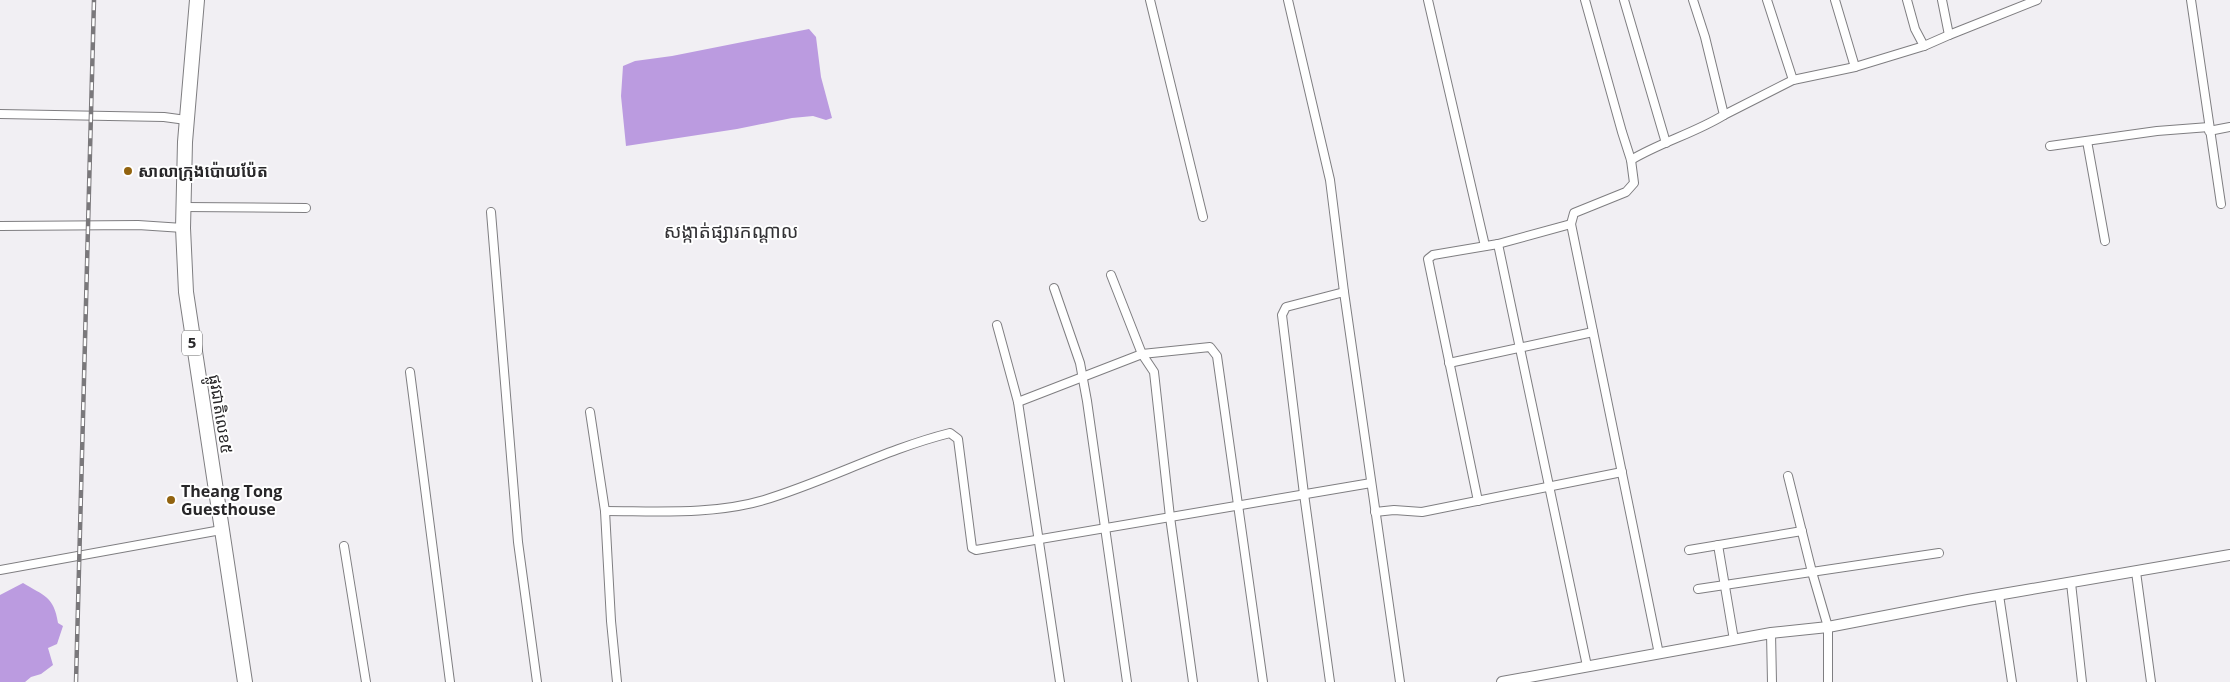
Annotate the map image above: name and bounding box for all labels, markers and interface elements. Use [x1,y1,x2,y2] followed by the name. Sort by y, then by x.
[138,160,268,182] place label: សាលាក្រុងប៉ោយប៉ែត
[122,165,134,177] marker: សាលាក្រុងប៉ោយប៉ែត
[664,218,798,244] district label: សង្កាត់ផ្សារកណ្ដាល
[182,330,202,356] road number: 5
[200,373,238,456] street label: ផ្លូវជាតិលេខ៥
[181,480,282,520] place label: Theang Tong Guesthouse
[165,494,177,506] marker: Theang Tong Guesthouse

